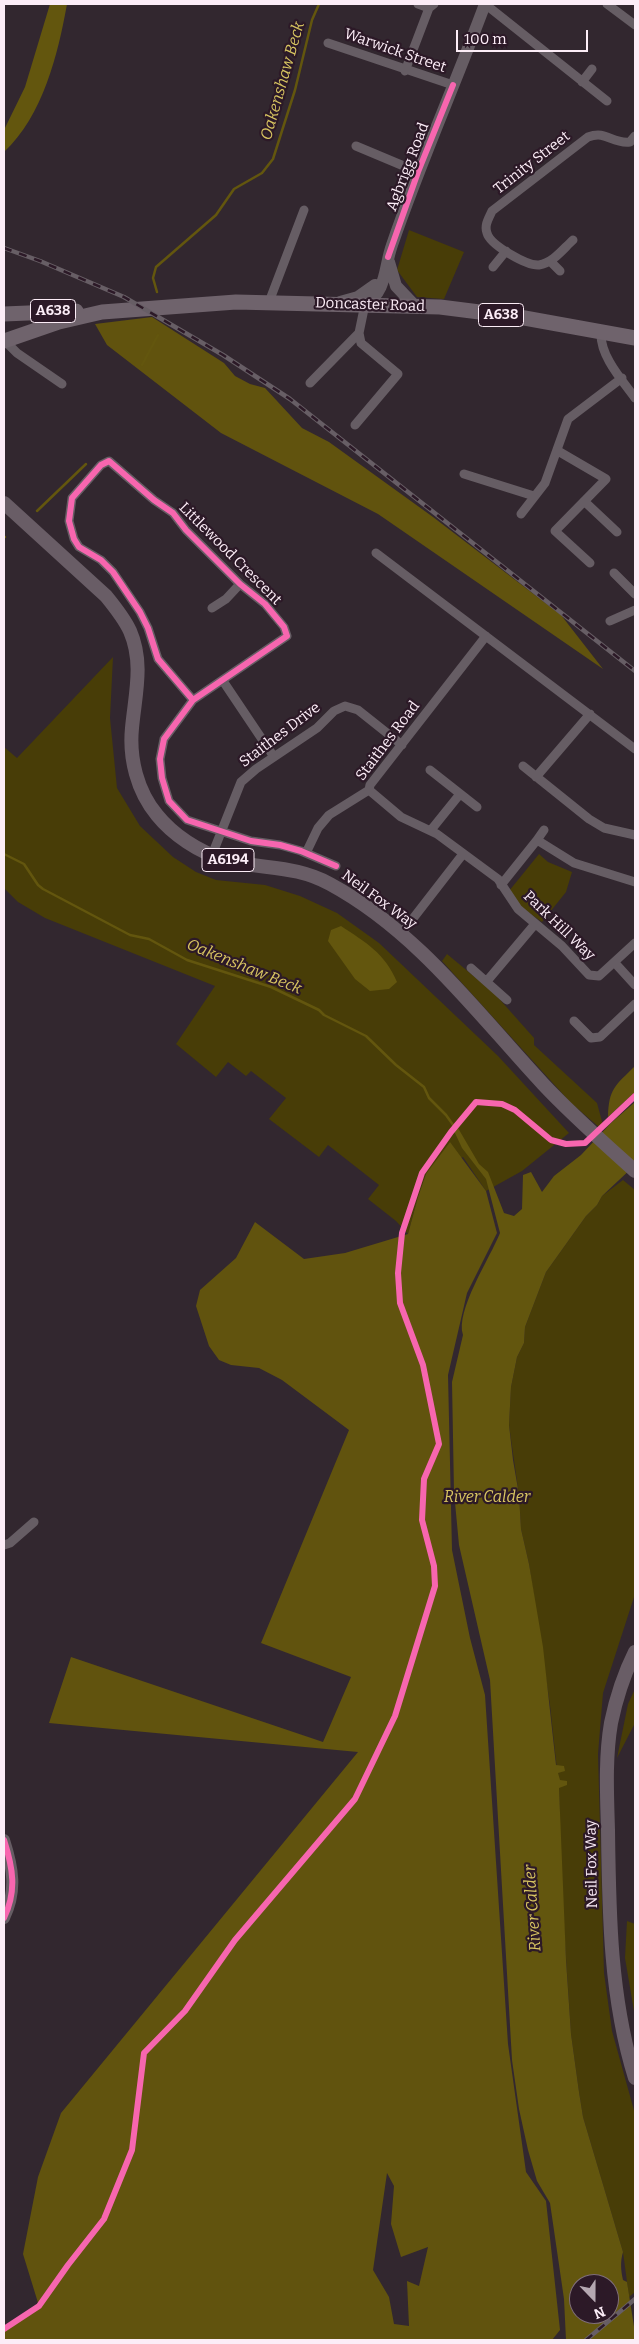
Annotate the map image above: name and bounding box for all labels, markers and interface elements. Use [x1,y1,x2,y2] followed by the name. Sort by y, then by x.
[257,20,309,142] water label: Oakenshaw Beck
[459,20,592,52] scale bar
[342,25,448,77] street label: Warwick Street
[464,30,507,48] text: 100 m
[383,120,433,214] street label: Agbrigg Road
[490,128,574,198] street label: Trinity Street
[315,294,425,316] street label: Doncaster Road
[30,300,76,322] road number: A638
[478,304,524,326] road number: A638
[175,499,285,609] street label: Littlewood Crescent
[352,698,424,784] street label: Staithes Road
[236,699,324,771] street label: Staithes Drive
[202,848,254,872] road number: A6194
[338,867,420,933] street label: Neil Fox Way
[519,887,599,965] street label: Park Hill Way
[184,935,304,999] water label: Oakenshaw Beck
[444,1488,530,1508] water label: River Calder
[582,1820,602,1908] street label: Neil Fox Way
[520,1864,546,1952] water label: River Calder
[569,2274,619,2324] north arrow
[591,2303,608,2322] text: N

